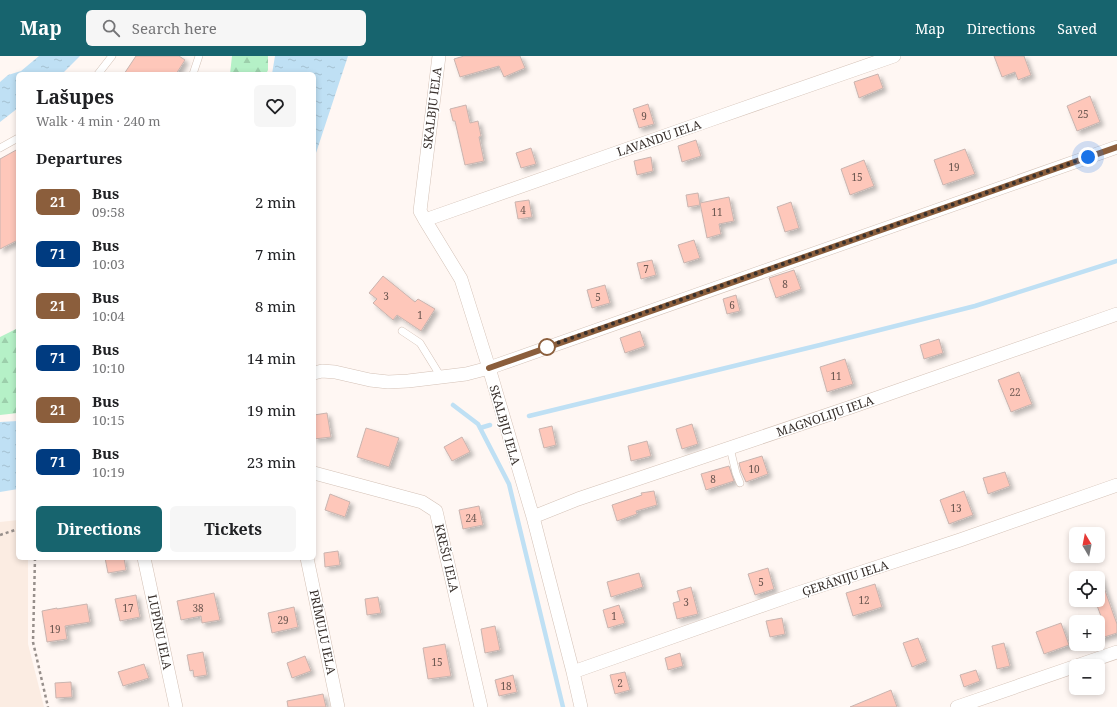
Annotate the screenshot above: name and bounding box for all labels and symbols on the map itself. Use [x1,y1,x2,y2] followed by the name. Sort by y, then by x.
[419,65,446,150] street label: SKALBJU IELA
[1077,107,1089,121] house number: 25
[641,109,647,123] house number: 9
[615,115,704,160] street label: LAVANDU IELA
[1078,147,1098,167] your location
[948,160,960,174] house number: 19
[851,170,863,184] house number: 15
[520,203,526,217] house number: 4
[711,205,723,219] house number: 11
[643,262,649,276] house number: 7
[782,277,788,291] house number: 8
[383,289,389,303] house number: 3
[595,290,601,304] house number: 5
[729,298,735,312] house number: 6
[417,308,423,322] house number: 1
[538,338,556,356] unlabelled marker
[830,369,842,383] house number: 11
[485,383,525,468] street label: SKALBJU IELA
[1009,385,1021,399] house number: 22
[774,391,876,441] street label: MAGNOLIJU IELA
[748,462,760,476] house number: 10
[710,472,716,486] house number: 8
[950,501,962,515] house number: 13
[465,511,477,525] house number: 24
[431,522,463,594] street label: KREŠU IELA
[1069,527,1105,563] north arrow
[800,556,891,600] street label: ĢERĀNIJU IELA
[758,575,764,589] house number: 5
[306,588,340,677] street label: PRĪMULU IELA
[144,593,176,672] street label: LUPĪNU IELA
[858,593,870,607] house number: 12
[683,595,689,609] house number: 3
[122,601,134,615] house number: 17
[192,601,204,615] house number: 38
[611,609,617,623] house number: 1
[277,613,289,627] house number: 29
[49,622,61,636] house number: 19
[431,655,443,669] house number: 15
[617,676,623,690] house number: 2
[500,679,512,693] house number: 18

